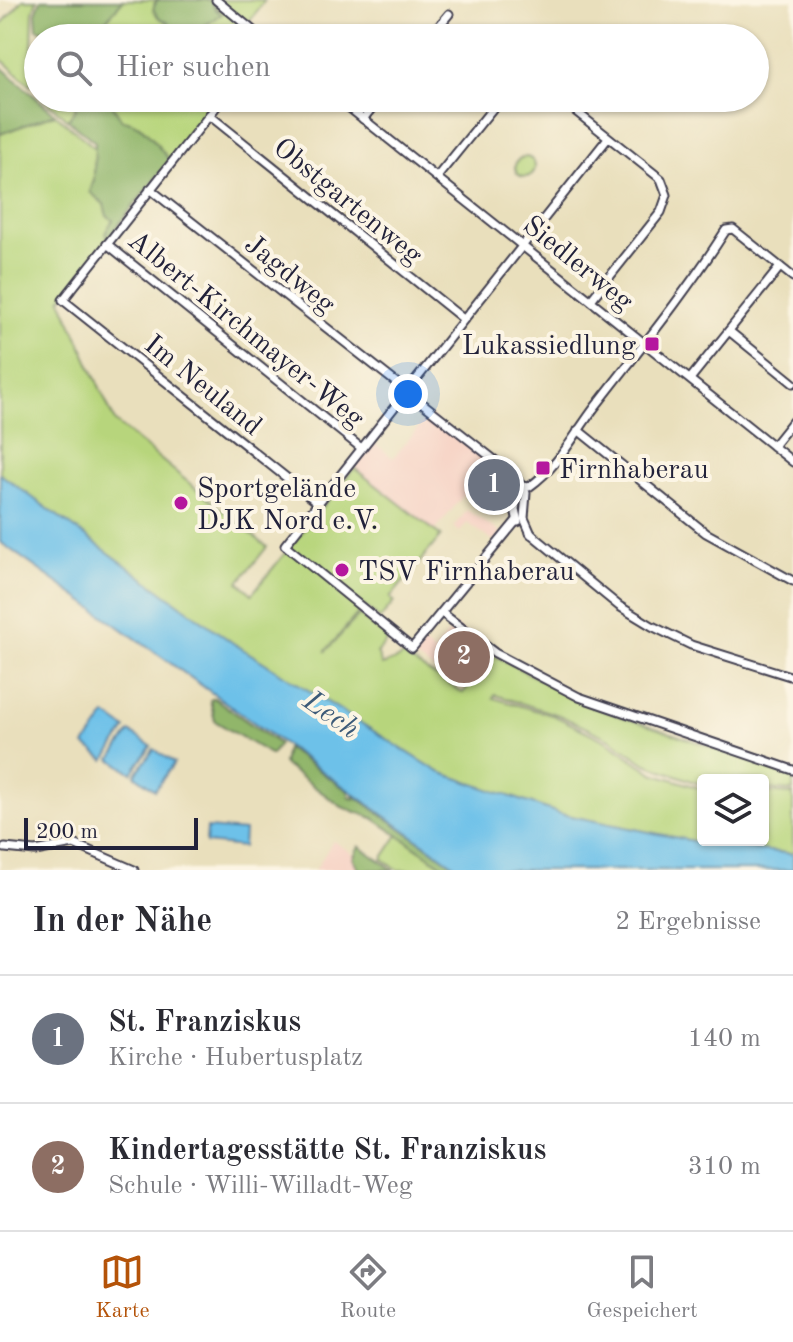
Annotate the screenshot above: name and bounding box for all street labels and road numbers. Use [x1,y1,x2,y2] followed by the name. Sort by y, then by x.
[267,134,427,271] street label: Obstgartenweg
[517,212,637,317] street label: Siedlerweg
[122,227,368,434] street label: Albert-Kirchmayer-Weg
[239,231,340,320] street label: Jagdweg
[138,331,266,442] street label: Im Neuland

